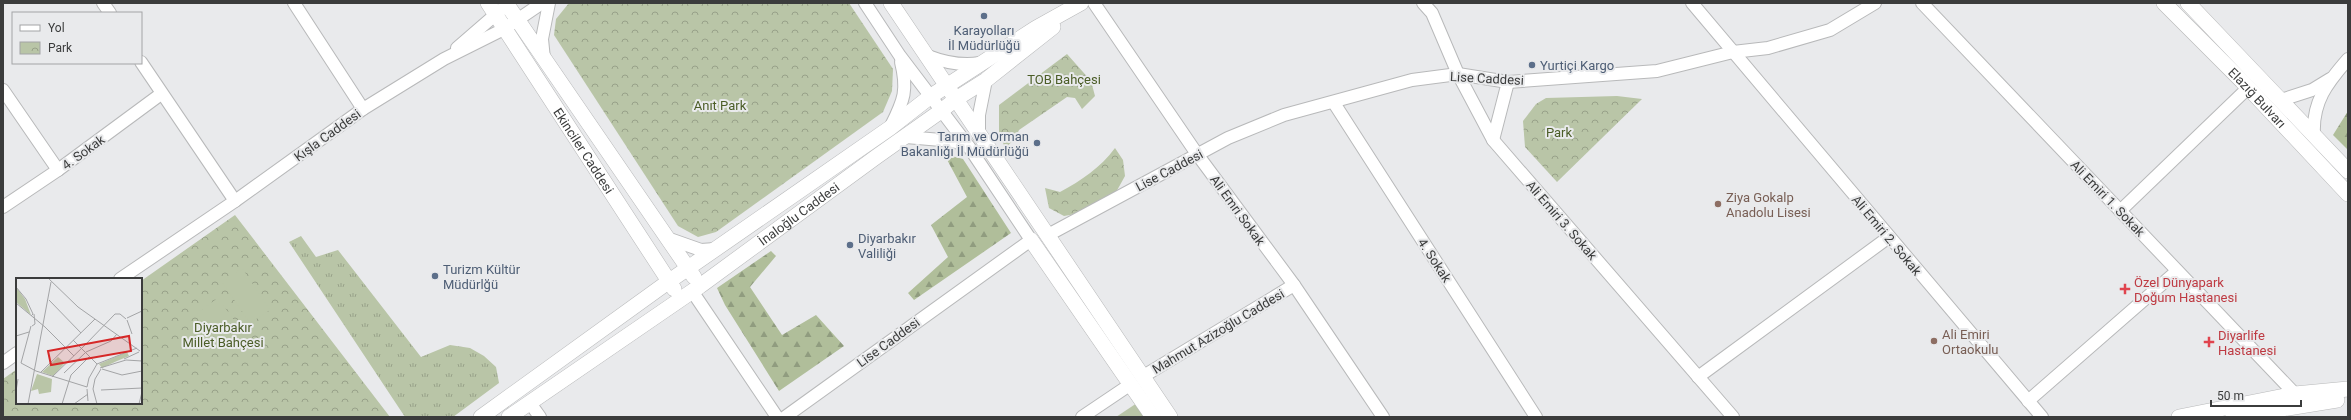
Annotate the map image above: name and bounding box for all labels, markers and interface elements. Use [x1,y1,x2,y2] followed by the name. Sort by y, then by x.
[979,11,989,21] marker: Karayolları İl Müdürlüğü
[12,12,142,64] legend
[48,21,65,35] text: Yol
[948,23,1020,53] place label: Karayolları İl Müdürlüğü
[48,41,73,55] text: Park
[1540,58,1614,73] place label: Yurtiçi Kargo
[1527,60,1537,70] marker: Yurtiçi Kargo
[2225,65,2289,131] street label: Elazığ Bulvarı
[1450,69,1524,88] street label: Lise Caddesi
[1027,72,1101,87] park label: TOB Bahçesi
[694,98,747,113] park label: Anıt Park
[550,105,617,196] street label: Ekinciler Caddesi
[291,106,363,165] street label: Kışla Caddesi
[1546,125,1573,140] park label: Park
[901,129,1029,159] place label: Tarım ve Orman Bakanlığı İl Müdürlüğü
[59,132,108,173] street label: 4. Sokak
[1032,138,1042,148] marker: Tarım ve Orman Bakanlığı İl Müdürlüğü
[1133,146,1205,194] street label: Lise Caddesi
[2067,157,2148,240] street label: Ali Emiri 1. Sokak
[1207,172,1268,249] street label: Ali Emri Sokak
[1523,178,1600,263] street label: Ali Emiri 3. Sokak
[756,180,842,249] street label: İnaloğlu Caddesi
[1726,190,1811,220] place label: Ziya Gokalp Anadolu Lisesi
[1849,192,1925,279] street label: Ali Emiri 2. Sokak
[1713,199,1723,209] marker: Ziya Gokalp Anadolu Lisesi
[858,231,916,261] place label: Diyarbakır Valiliği
[1415,235,1455,285] street label: 4. Sokak
[845,240,855,250] marker: Diyarbakır Valiliği
[443,262,521,292] place label: Turizm Kültür Müdürlğü
[430,271,440,281] marker: Turizm Kültür Müdürlğü
[2134,275,2237,305] place label: Özel Dünyapark Doğum Hastanesi
[16,278,142,404] inset map
[2119,283,2131,295] marker: Özel Dünyapark Doğum Hastanesi
[1150,286,1287,377] street label: Mahmut Azizoğlu Caddesi
[854,315,923,370] street label: Lise Caddesi
[182,320,264,350] park label: Diyarbakır Millet Bahçesi
[1942,327,1999,357] place label: Ali Emiri Ortaokulu
[2218,328,2276,358] place label: Diyarlife Hastanesi
[1929,336,1939,346] marker: Ali Emiri Ortaokulu
[2203,336,2215,348] marker: Diyarlife Hastanesi
[2211,382,2301,408] scale bar
[2217,389,2244,403] text: 50 m

